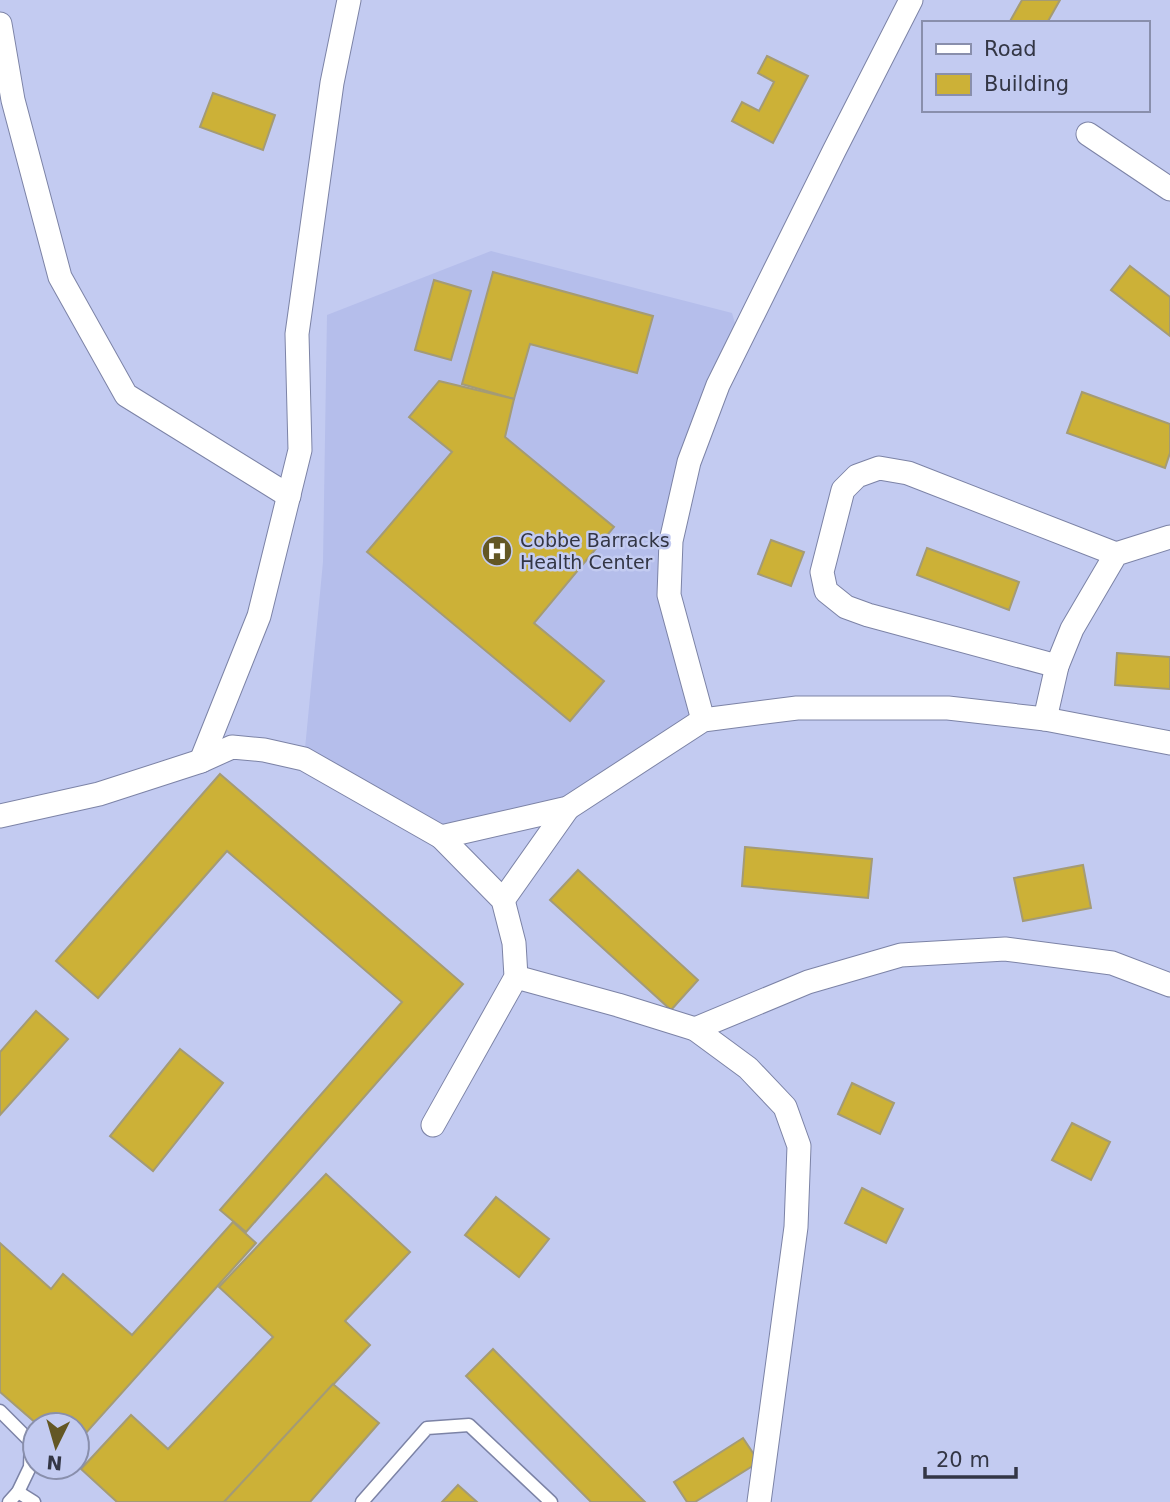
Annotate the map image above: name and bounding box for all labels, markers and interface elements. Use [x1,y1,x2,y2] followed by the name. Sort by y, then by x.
[922,21,1149,112] legend
[984,37,1037,61] text: Road
[984,72,1069,96] text: Building
[520,529,670,573] place label: Cobbe Barracks Health Center
[480,534,514,568] hospital icon: Cobbe Barracks Health Center
[21,1411,91,1481] north arrow
[925,1436,1016,1480] scale bar
[936,1448,990,1472] text: 20 m
[46,1451,63,1475] text: N

